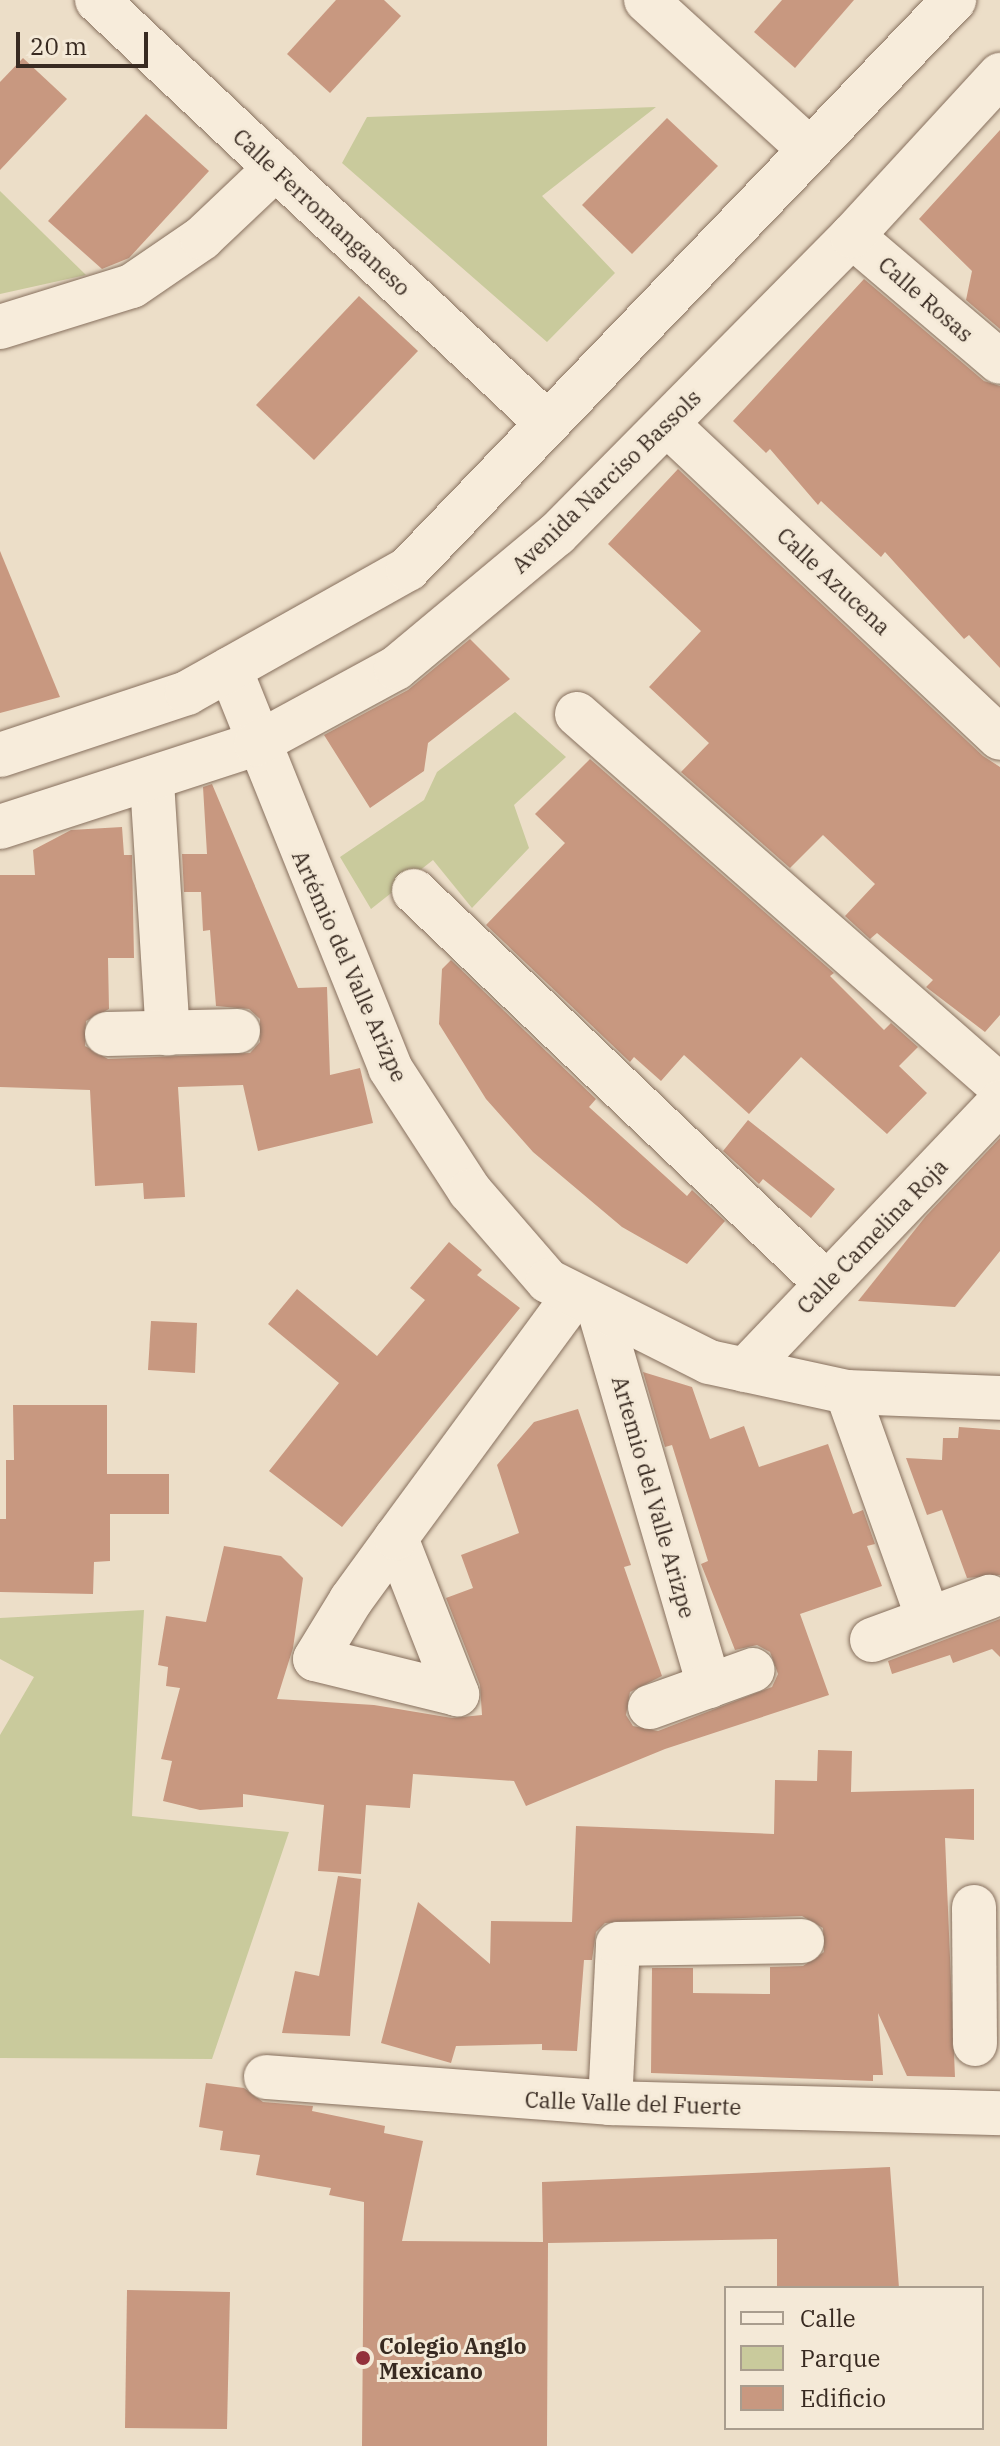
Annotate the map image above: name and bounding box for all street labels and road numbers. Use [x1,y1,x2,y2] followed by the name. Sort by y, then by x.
[228,123,416,301] street label: Calle Ferromanganeso
[873,251,979,347] street label: Calle Rosas
[506,384,706,578] street label: Avenida Narciso Bassols
[772,522,896,640] street label: Calle Azucena
[287,846,413,1086] street label: Artémio del Valle Arizpe
[791,1153,953,1319] street label: Calle Camelina Roja
[607,1373,701,1621] street label: Artemio del Valle Arizpe
[524,2086,742,2120] street label: Calle Valle del Fuerte

